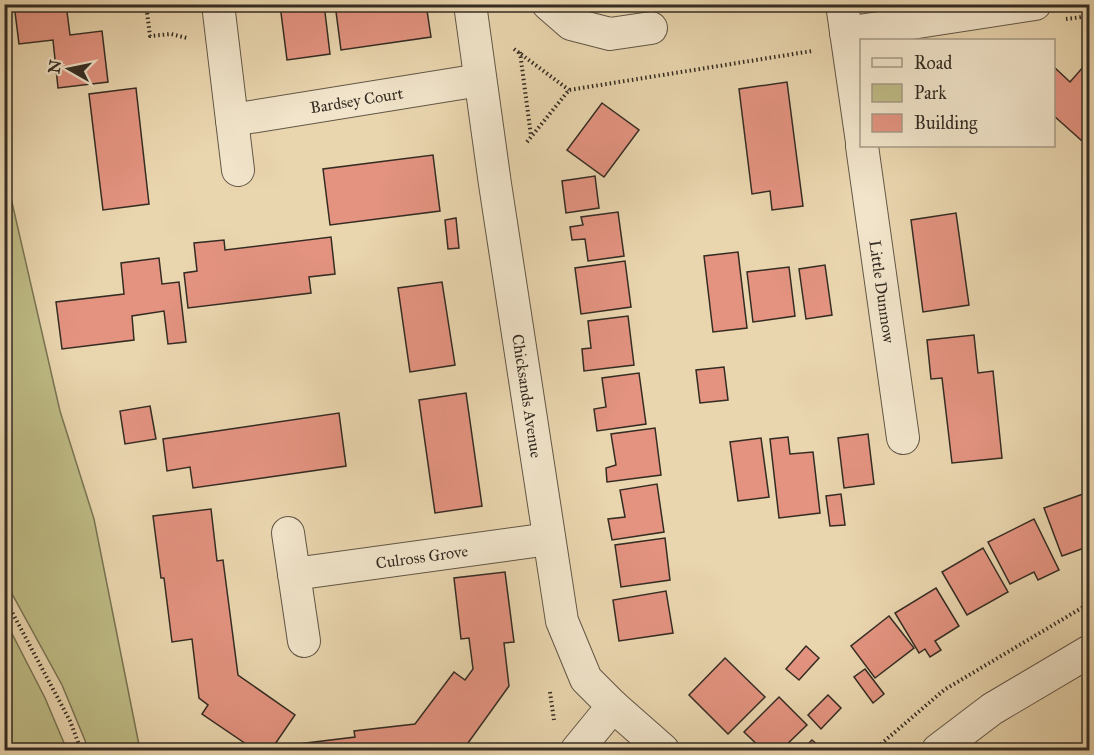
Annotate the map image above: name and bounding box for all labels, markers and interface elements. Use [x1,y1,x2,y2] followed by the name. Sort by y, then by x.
[39,39,99,99] north arrow
[860,39,1055,147] legend
[914,52,952,74] text: Road
[44,58,65,75] text: N
[914,82,947,104] text: Park
[308,83,405,117] street label: Bardsey Court
[914,112,978,135] text: Building
[866,239,899,345] street label: Little Dunmow
[509,333,546,459] street label: Chicksands Avenue
[374,541,469,572] street label: Culross Grove

